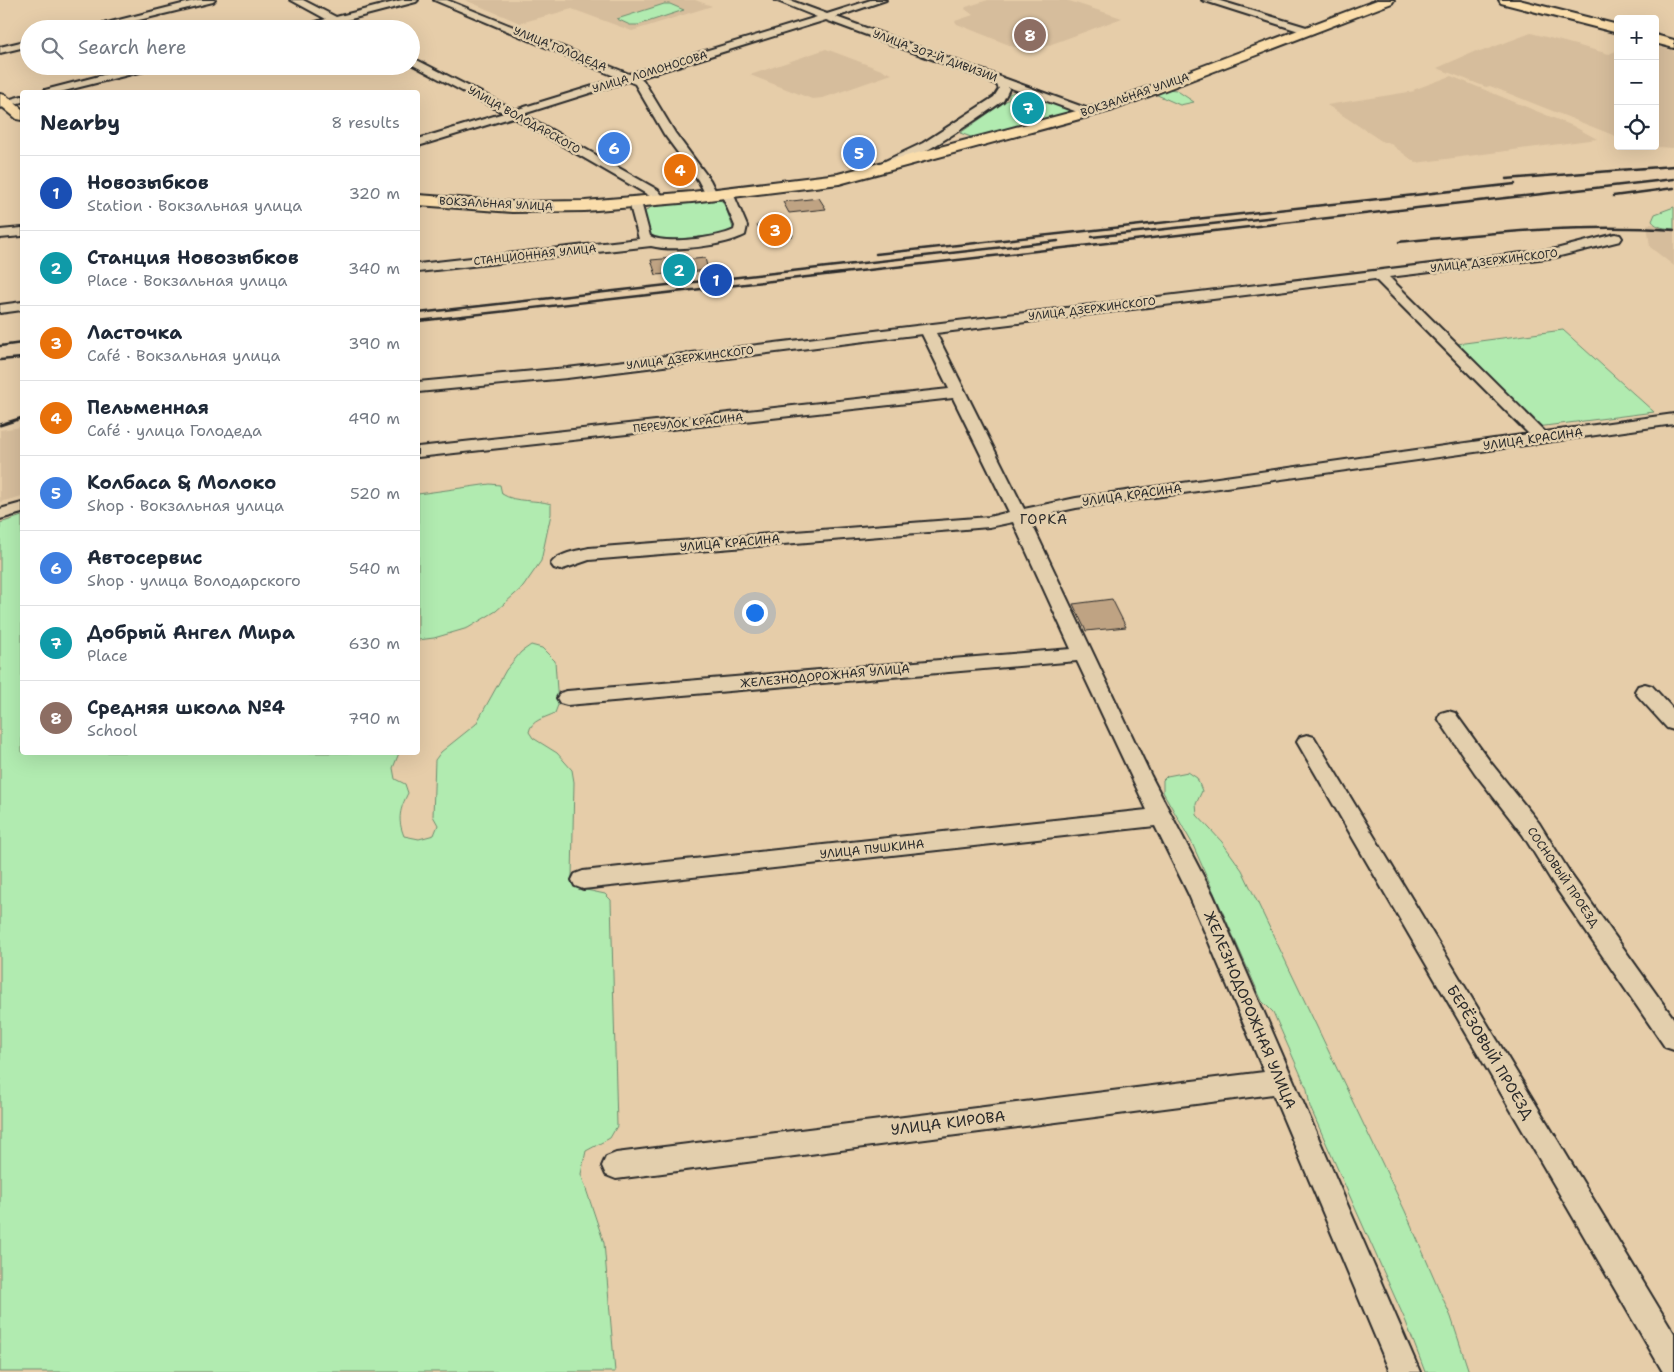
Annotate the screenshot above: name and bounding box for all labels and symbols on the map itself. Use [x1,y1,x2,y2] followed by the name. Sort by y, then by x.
[1014,16,1046,54] pin: 8
[511,23,609,75] street label: УЛИЦА ГОЛОДЕДА
[871,26,1000,86] street label: УЛИЦА 307-Й ДИВИЗИИ
[591,47,709,97] street label: УЛИЦА ЛОМОНОСОВА
[1079,69,1191,121] street label: ВОКЗАЛЬНАЯ УЛИЦА
[465,83,583,157] street label: УЛИЦА ВОЛОДАРСКОГО
[1012,89,1044,127] pin: 7
[598,129,630,167] pin: 6
[843,134,875,172] pin: 5
[664,151,696,189] pin: 4
[439,194,553,214] street label: ВОКЗАЛЬНАЯ УЛИЦА
[759,211,791,249] pin: 3
[473,241,597,269] street label: СТАНЦИОННАЯ УЛИЦА
[1429,246,1559,276] street label: УЛИЦА ДЗЕРЖИНСКОГО
[663,251,695,289] pin: 2
[700,261,732,299] pin: 1
[1027,294,1157,324] street label: УЛИЦА ДЗЕРЖИНСКОГО
[625,343,755,373] street label: УЛИЦА ДЗЕРЖИНСКОГО
[632,410,744,436] street label: ПЕРЕУЛОК КРАСИНА
[1482,424,1584,454] street label: УЛИЦА КРАСИНА
[1081,480,1183,510] street label: УЛИЦА КРАСИНА
[1020,510,1068,528] district label: ГОРКА
[679,531,781,555] street label: УЛИЦА КРАСИНА
[742,600,768,626] your location
[739,661,911,691] street label: ЖЕЛЕЗНОДОРОЖНАЯ УЛИЦА
[1524,824,1602,930] street label: СОСНОВЫЙ ПРОЕЗД
[819,836,925,862] street label: УЛИЦА ПУШКИНА
[1199,908,1301,1112] street label: ЖЕЛЕЗНОДОРОЖНАЯ УЛИЦА
[1442,981,1539,1123] street label: БЕРЁЗОВЫЙ ПРОЕЗД
[890,1106,1007,1140] street label: УЛИЦА КИРОВА

